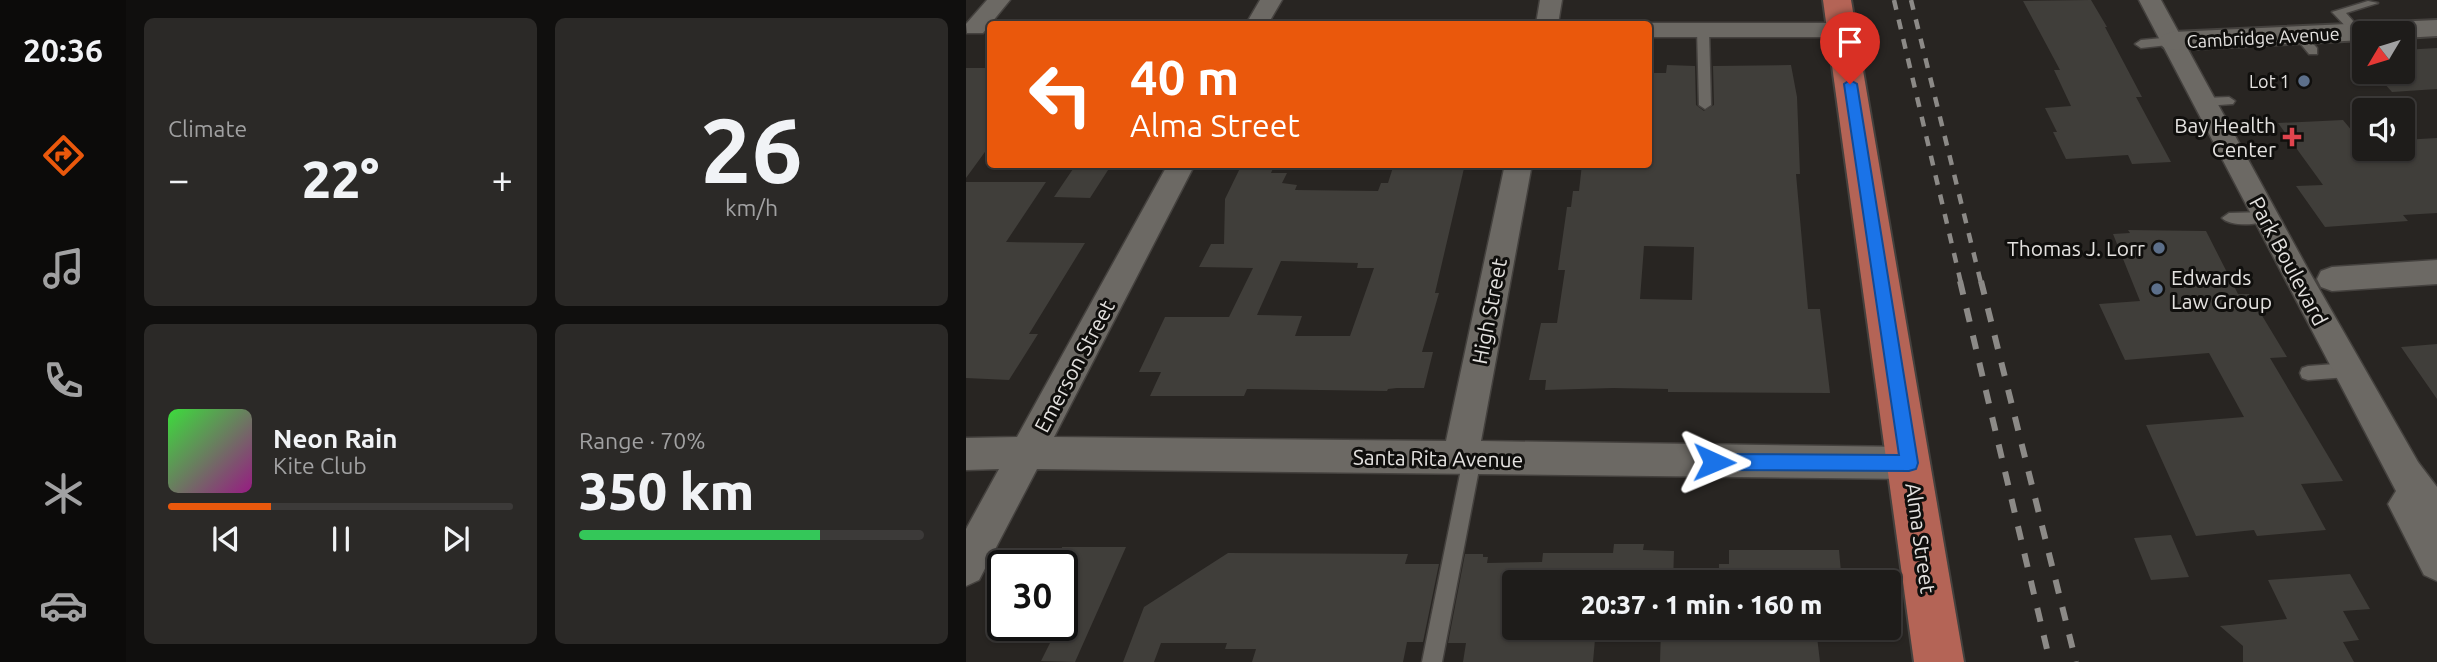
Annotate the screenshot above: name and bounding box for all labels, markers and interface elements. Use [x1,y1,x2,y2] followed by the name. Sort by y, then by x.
[1820,12.0,1880,84] pin
[2352,21,2415,84] north arrow
[2352,21,2415,161] map controls
[1831,23,1869,61] icon: arrive
[2186,23,2340,51] street label: Cambridge Avenue
[23,32,103,68] text: 20:36
[1015,49,1106,140] icon: left
[1130,49,1239,104] text: 40 m
[2249,71,2290,91] place label: Lot 1
[2296,73,2312,89] marker: Lot 1
[700,98,803,200] text: 26
[2352,98,2415,161] button: sound
[1130,107,1300,143] text: Alma Street
[2174,113,2276,161] place label: Bay Health Center
[168,116,247,141] text: Climate
[2282,127,2302,147] marker: Bay Health Center
[39,131,88,180] icon: directions
[302,150,379,208] text: 22°
[168,158,189,200] text: −
[492,158,513,200] text: +
[2245,192,2333,330] street label: Park Boulevard
[725,195,778,220] text: km/h
[2007,236,2145,260] place label: Thomas J. Lorr
[2151,240,2167,256] marker: Thomas J. Lorr
[39,244,88,293] icon: music
[1467,256,1511,366] street label: High Street
[2171,265,2272,313] place label: Edwards Law Group
[2149,281,2165,297] marker: Edwards Law Group
[1029,296,1119,436] street label: Emerson Street
[39,356,88,405] icon: phone
[273,424,398,453] text: Neon Rain
[1677,425,1751,499] position arrow
[579,428,706,453] text: Range · 70%
[1353,445,1523,471] street label: Santa Rita Avenue
[273,453,367,478] text: Kite Club
[579,462,754,520] text: 350 km
[39,469,88,518] icon: climate
[1901,481,1941,595] street label: Alma Street
[207,520,245,558] icon: previous
[322,520,360,558] icon: pause
[437,520,475,558] icon: next
[987,550,1078,641] speed limit sign: 30
[39,581,88,630] icon: car
[1581,590,1822,619] text: 20:37 · 1 min · 160 m

